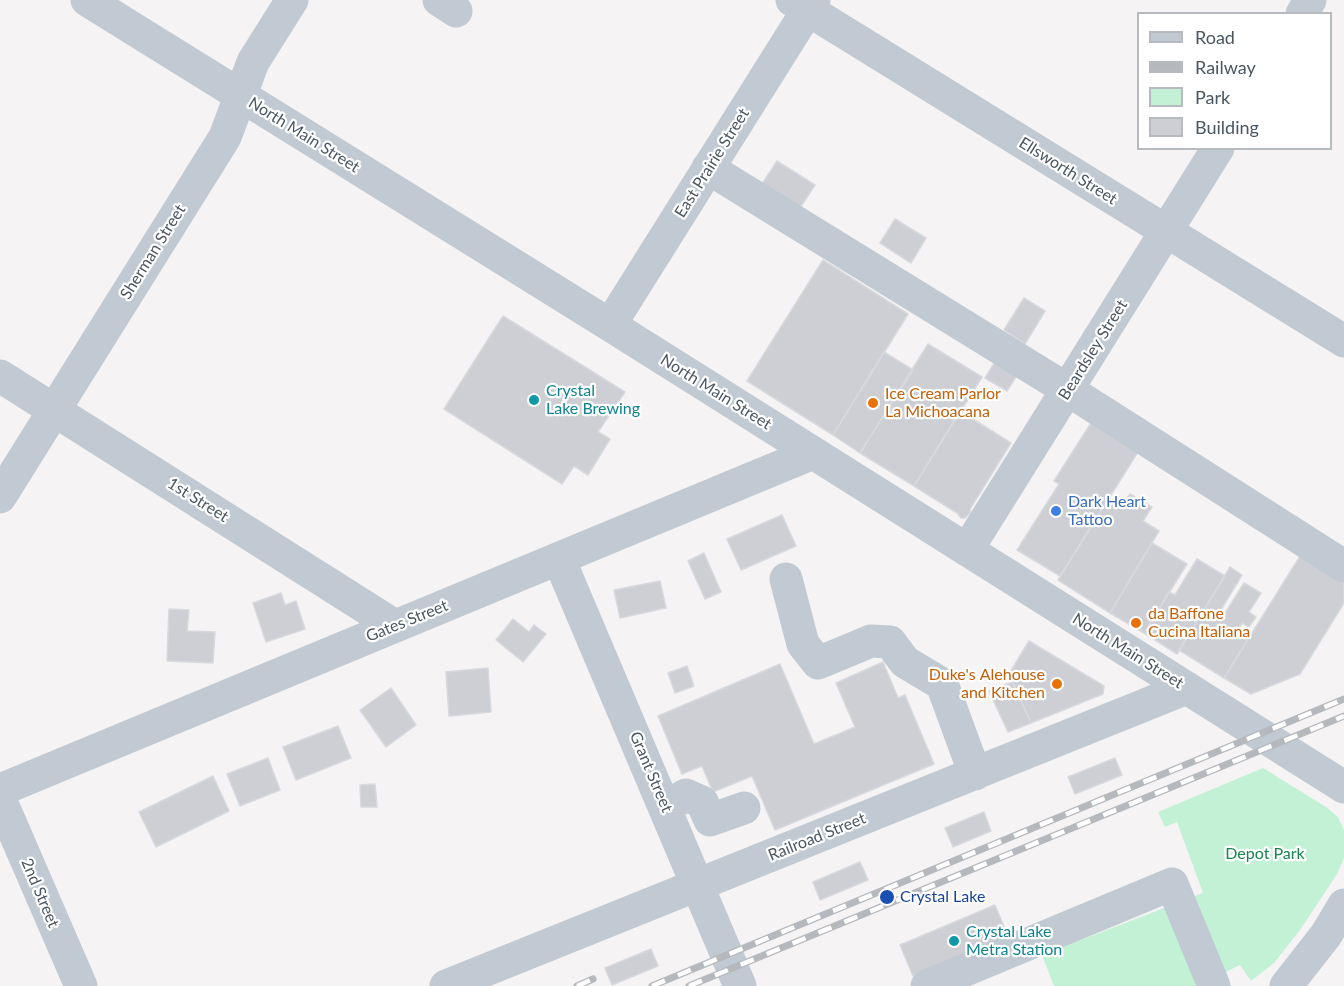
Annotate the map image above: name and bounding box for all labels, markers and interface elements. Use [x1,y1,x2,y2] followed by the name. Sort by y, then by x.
[1137,12,1332,150] legend
[1195,26,1235,48] text: Road
[1195,56,1256,78] text: Railway
[1195,86,1230,108] text: Park
[245,93,363,177] street label: North Main Street
[671,105,753,221] street label: East Prairie Street
[1195,116,1259,138] text: Building
[1015,133,1121,209] street label: Ellsworth Street
[116,201,190,303] street label: Sherman Street
[1055,296,1131,404] street label: Beardsley Street
[657,350,775,434] street label: North Main Street
[546,381,640,419] place label: Crystal Lake Brewing
[885,384,1001,422] place label: Ice Cream Parlor La Michoacana
[527,393,541,407] marker: Crystal Lake Brewing
[866,396,880,410] marker: Ice Cream Parlor La Michoacana
[164,474,232,526] street label: 1st Street
[1068,492,1146,530] place label: Dark Heart Tattoo
[1049,504,1063,518] marker: Dark Heart Tattoo
[363,596,451,646] street label: Gates Street
[1148,604,1250,642] place label: da Baffone Cucina Italiana
[1069,609,1187,693] street label: North Main Street
[1129,616,1143,630] marker: da Baffone Cucina Italiana
[929,665,1045,703] place label: Duke's Alehouse and Kitchen
[1050,677,1064,691] marker: Duke's Alehouse and Kitchen
[625,729,677,815] street label: Grant Street
[766,809,868,865] street label: Railroad Street
[1225,844,1305,864] park label: Depot Park
[17,855,63,931] street label: 2nd Street
[900,887,985,907] place label: Crystal Lake
[878,888,896,906] marker: Crystal Lake
[966,922,1062,960] place label: Crystal Lake Metra Station
[947,934,961,948] marker: Crystal Lake Metra Station

